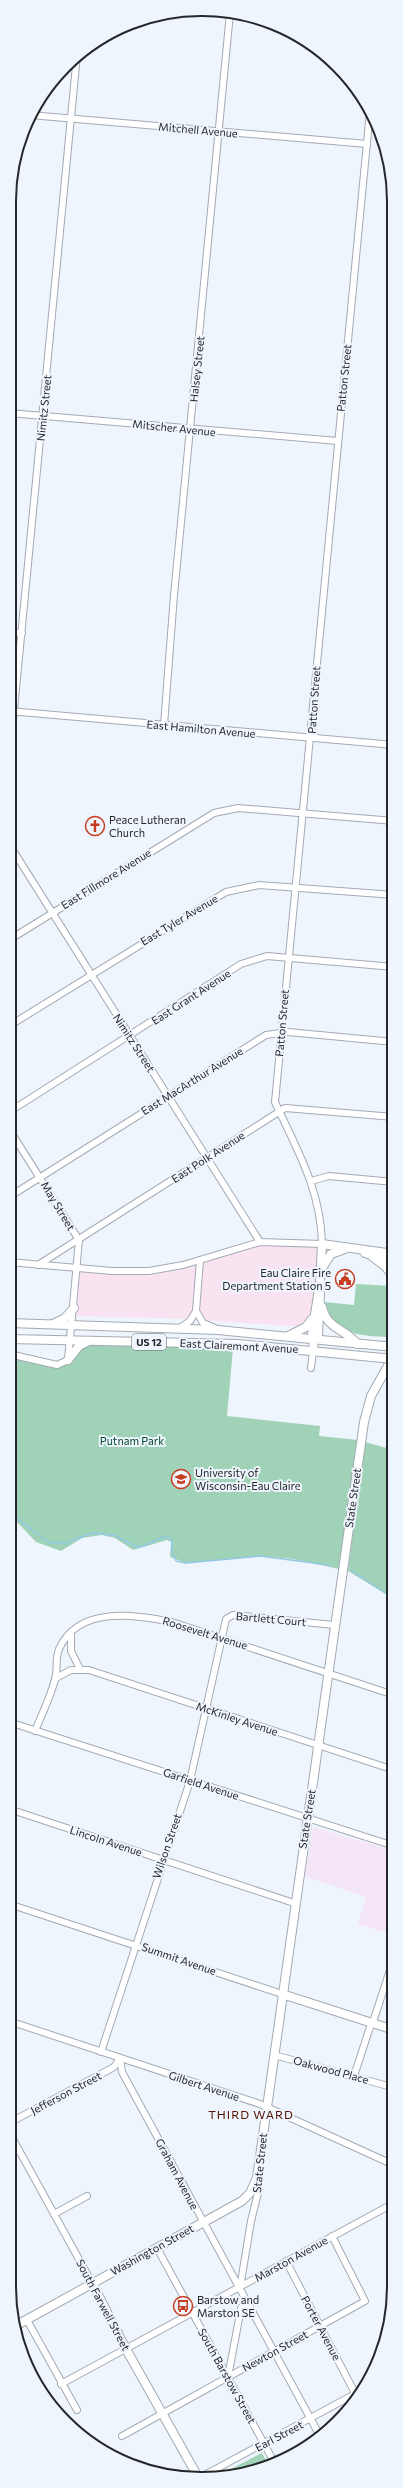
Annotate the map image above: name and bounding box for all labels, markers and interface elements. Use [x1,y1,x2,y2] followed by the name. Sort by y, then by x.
[158,120,239,139] street label: Mitchell Avenue
[187,335,206,403] street label: Halsey Street
[334,343,354,412] street label: Patton Street
[34,374,54,442] street label: Nimitz Street
[132,417,216,438] street label: Mitscher Avenue
[305,665,322,734] street label: Patton Street
[146,717,256,740] street label: East Hamilton Avenue
[109,813,186,839] place label: Peace Lutheran Church
[84,815,106,837] church icon: Peace Lutheran Church
[58,846,153,912] street label: East Fillmore Avenue
[138,891,220,948] street label: East Tyler Avenue
[149,966,233,1027] street label: East Grant Avenue
[272,988,291,1057] street label: Patton Street
[111,1011,158,1075] street label: Nimitz Street
[138,1044,245,1117] street label: East MacArthur Avenue
[169,1128,247,1185] street label: East Polk Avenue
[39,1179,78,1233] street label: May Street
[222,1266,331,1292] place label: Eau Claire Fire Department Station 5
[334,1268,356,1290] public building icon: Eau Claire Fire Department Station 5
[132,1334,166,1350] road number: US 12
[179,1336,299,1355] street label: East Clairemont Avenue
[100,1434,164,1447] park label: Putnam Park
[195,1466,301,1492] place label: University of Wisconsin-Eau Claire
[342,1467,363,1529] street label: State Street
[170,1468,192,1490] school or university icon: University of Wisconsin-Eau Claire
[235,1609,307,1628] street label: Bartlett Court
[161,1613,249,1652] street label: Roosevelt Avenue
[195,1699,280,1738] street label: McKinley Avenue
[162,1765,241,1802] street label: Garfield Avenue
[295,1788,318,1850] street label: State Street
[149,1811,184,1880] street label: Wilson Street
[68,1823,144,1858] street label: Lincoln Avenue
[140,1940,218,1977] street label: Summit Avenue
[292,2053,370,2086] street label: Oakwood Place
[28,2068,104,2118] street label: Jefferson Street
[167,2068,241,2103] street label: Gilbert Avenue
[208,2107,294,2121] district label: THIRD WARD
[250,2132,269,2193] street label: State Street
[153,2136,202,2212] street label: Graham Avenue
[108,2221,196,2278] street label: Washington Street
[252,2233,330,2284] street label: Marston Avenue
[74,2257,133,2353] street label: South Farwell Street
[197,2293,259,2319] place label: Barstow and Marston SE
[299,2293,344,2362] street label: Porter Avenue
[172,2295,194,2317] bus stop icon: Barstow and Marston SE
[196,2326,259,2426] street label: South Barstow Street
[240,2327,310,2374] street label: Newton Street
[252,2417,305,2454] street label: Earl Street

